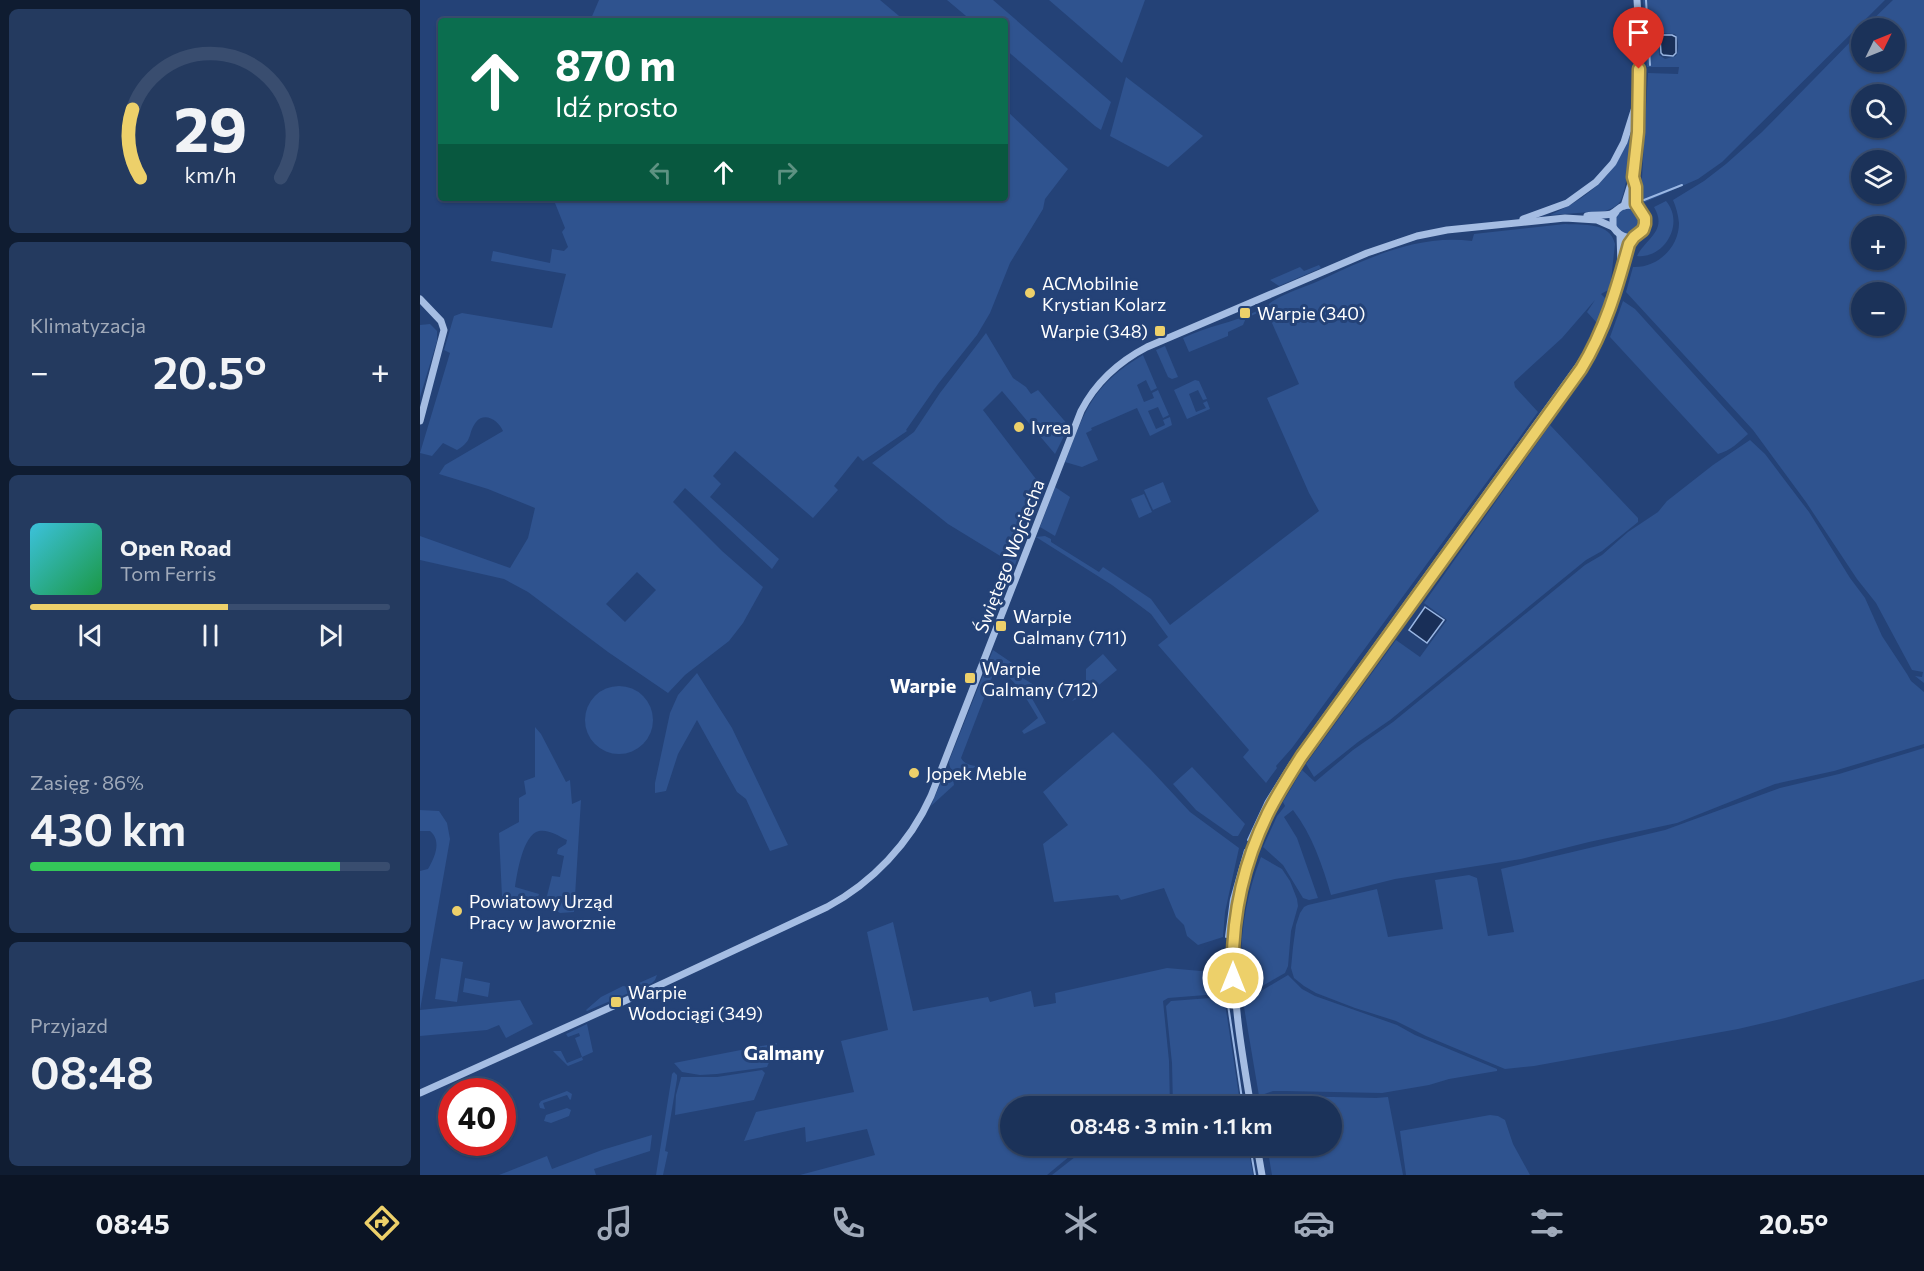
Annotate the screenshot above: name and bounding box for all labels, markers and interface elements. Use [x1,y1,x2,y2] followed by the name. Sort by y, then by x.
[1613,7,1664,69] pin
[1622,16,1655,49] icon: arrive
[1851,18,1905,72] north arrow
[1851,18,1905,336] map controls
[555,38,676,90] text: 870 m
[456,42,534,120] icon: ahead
[1851,84,1905,138] button: search
[173,89,247,165] text: 29
[555,90,678,123] text: Idź prosto
[1851,150,1905,204] button: layers
[644,156,677,189] icon: left
[707,156,740,189] icon: ahead
[770,156,803,189] icon: right
[184,161,236,187] text: km/h
[1851,216,1905,270] button: +
[1042,272,1166,315] place label: ACMobilnie Krystian Kolarz
[1851,282,1905,336] button: −
[1023,286,1037,300] marker: ACMobilnie Krystian Kolarz
[1257,302,1365,324] place label: Warpie (340)
[1238,306,1252,320] marker: Warpie (340)
[30,313,146,337] text: Klimatyzacja
[1041,320,1148,342] place label: Warpie (348)
[1153,324,1167,338] marker: Warpie (348)
[153,343,267,398] text: 20.5°
[30,350,49,391] text: −
[371,350,390,391] text: +
[1031,416,1071,438] place label: Ivrea
[1012,420,1026,434] marker: Ivrea
[969,476,1049,636] street label: Świętego Wojciecha
[120,534,231,561] text: Open Road
[120,561,216,585] text: Tom Ferris
[1013,605,1127,648] place label: Warpie Galmany (711)
[74,619,107,652] icon: previous
[194,619,227,652] icon: pause
[314,619,347,652] icon: next
[994,619,1008,633] marker: Warpie Galmany (711)
[982,657,1098,700] place label: Warpie Galmany (712)
[963,671,977,685] marker: Warpie Galmany (712)
[890,673,956,697] district label: Warpie
[926,762,1027,784] place label: Jopek Meble
[907,766,921,780] marker: Jopek Meble
[30,770,144,794] text: Zasięg · 86%
[30,800,186,855] text: 430 km
[469,890,616,933] place label: Powiatowy Urząd Pracy w Jaworznie
[450,904,464,918] marker: Powiatowy Urząd Pracy w Jaworznie
[1201,946,1265,1010] position arrow
[628,981,763,1024] place label: Warpie Wodociągi (349)
[609,995,623,1009] marker: Warpie Wodociągi (349)
[30,1013,108,1037] text: Przyjazd
[744,1040,824,1064] district label: Galmany
[30,1043,154,1098] text: 08:48
[438,1078,516,1156] speed limit sign: 40
[1070,1112,1272,1139] text: 08:48 · 3 min · 1.1 km
[361,1202,403,1244] icon: directions
[594,1202,636,1244] icon: music
[827,1202,869,1244] icon: phone
[1060,1202,1102,1244] icon: climate
[1293,1202,1335,1244] icon: car
[1526,1202,1568,1244] icon: filters
[96,1207,170,1240] text: 08:45
[1759,1207,1828,1240] text: 20.5°

